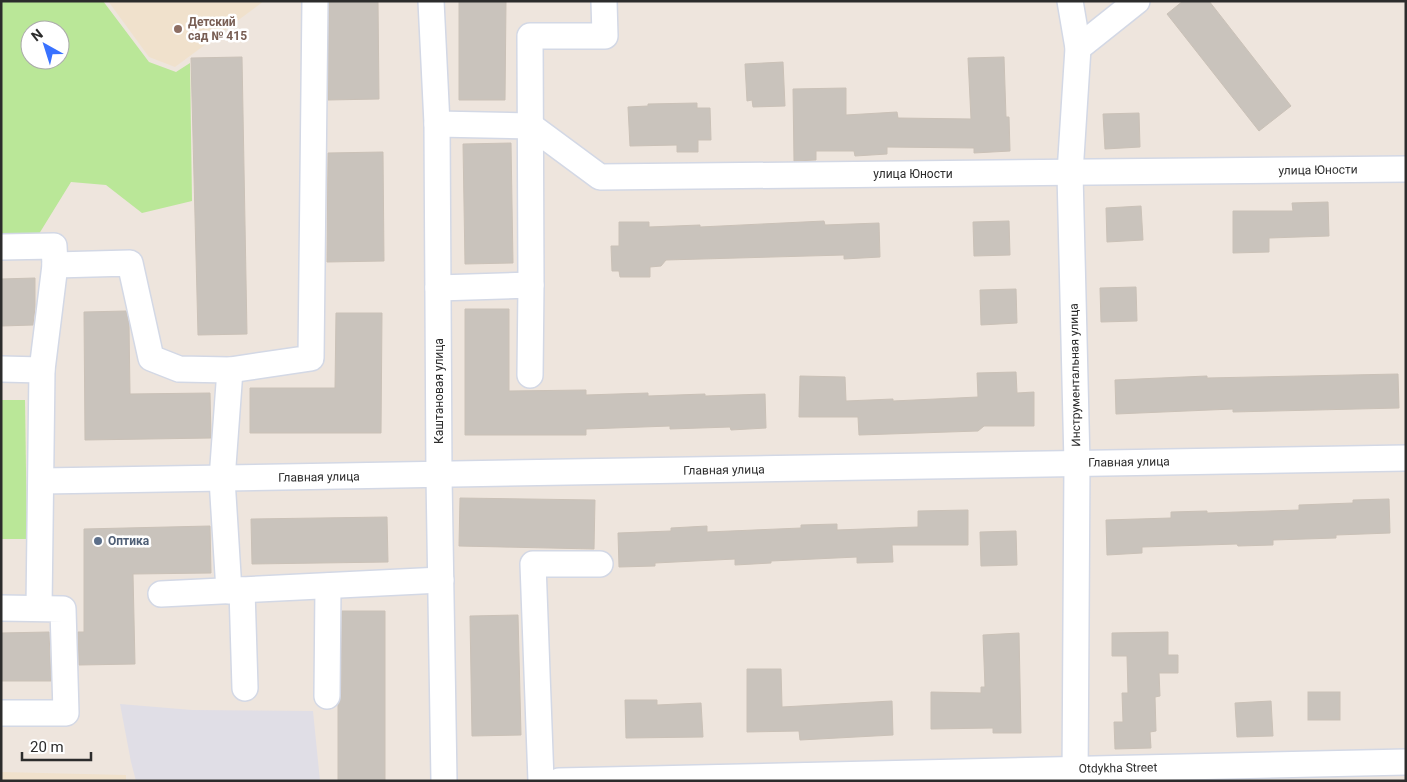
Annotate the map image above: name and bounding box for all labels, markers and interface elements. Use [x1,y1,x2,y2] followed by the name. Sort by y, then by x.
[188,15,247,43] place label: Детский сад № 415
[20,20,70,70] north arrow
[172,23,184,35] marker: Детский сад № 415
[28,26,46,44] text: N
[1278,162,1358,178] street label: улица Юности
[873,167,953,181] street label: улица Юности
[1067,303,1083,447] street label: Инструментальная улица
[432,338,446,444] street label: Каштановая улица
[1088,454,1170,470] street label: Главная улица
[683,462,765,478] street label: Главная улица
[278,469,360,485] street label: Главная улица
[108,534,150,548] place label: Оптика
[92,535,104,547] marker: Оптика
[22,730,91,762] scale bar
[30,738,64,756] text: 20 m
[1079,760,1157,776] street label: Otdykha Street

